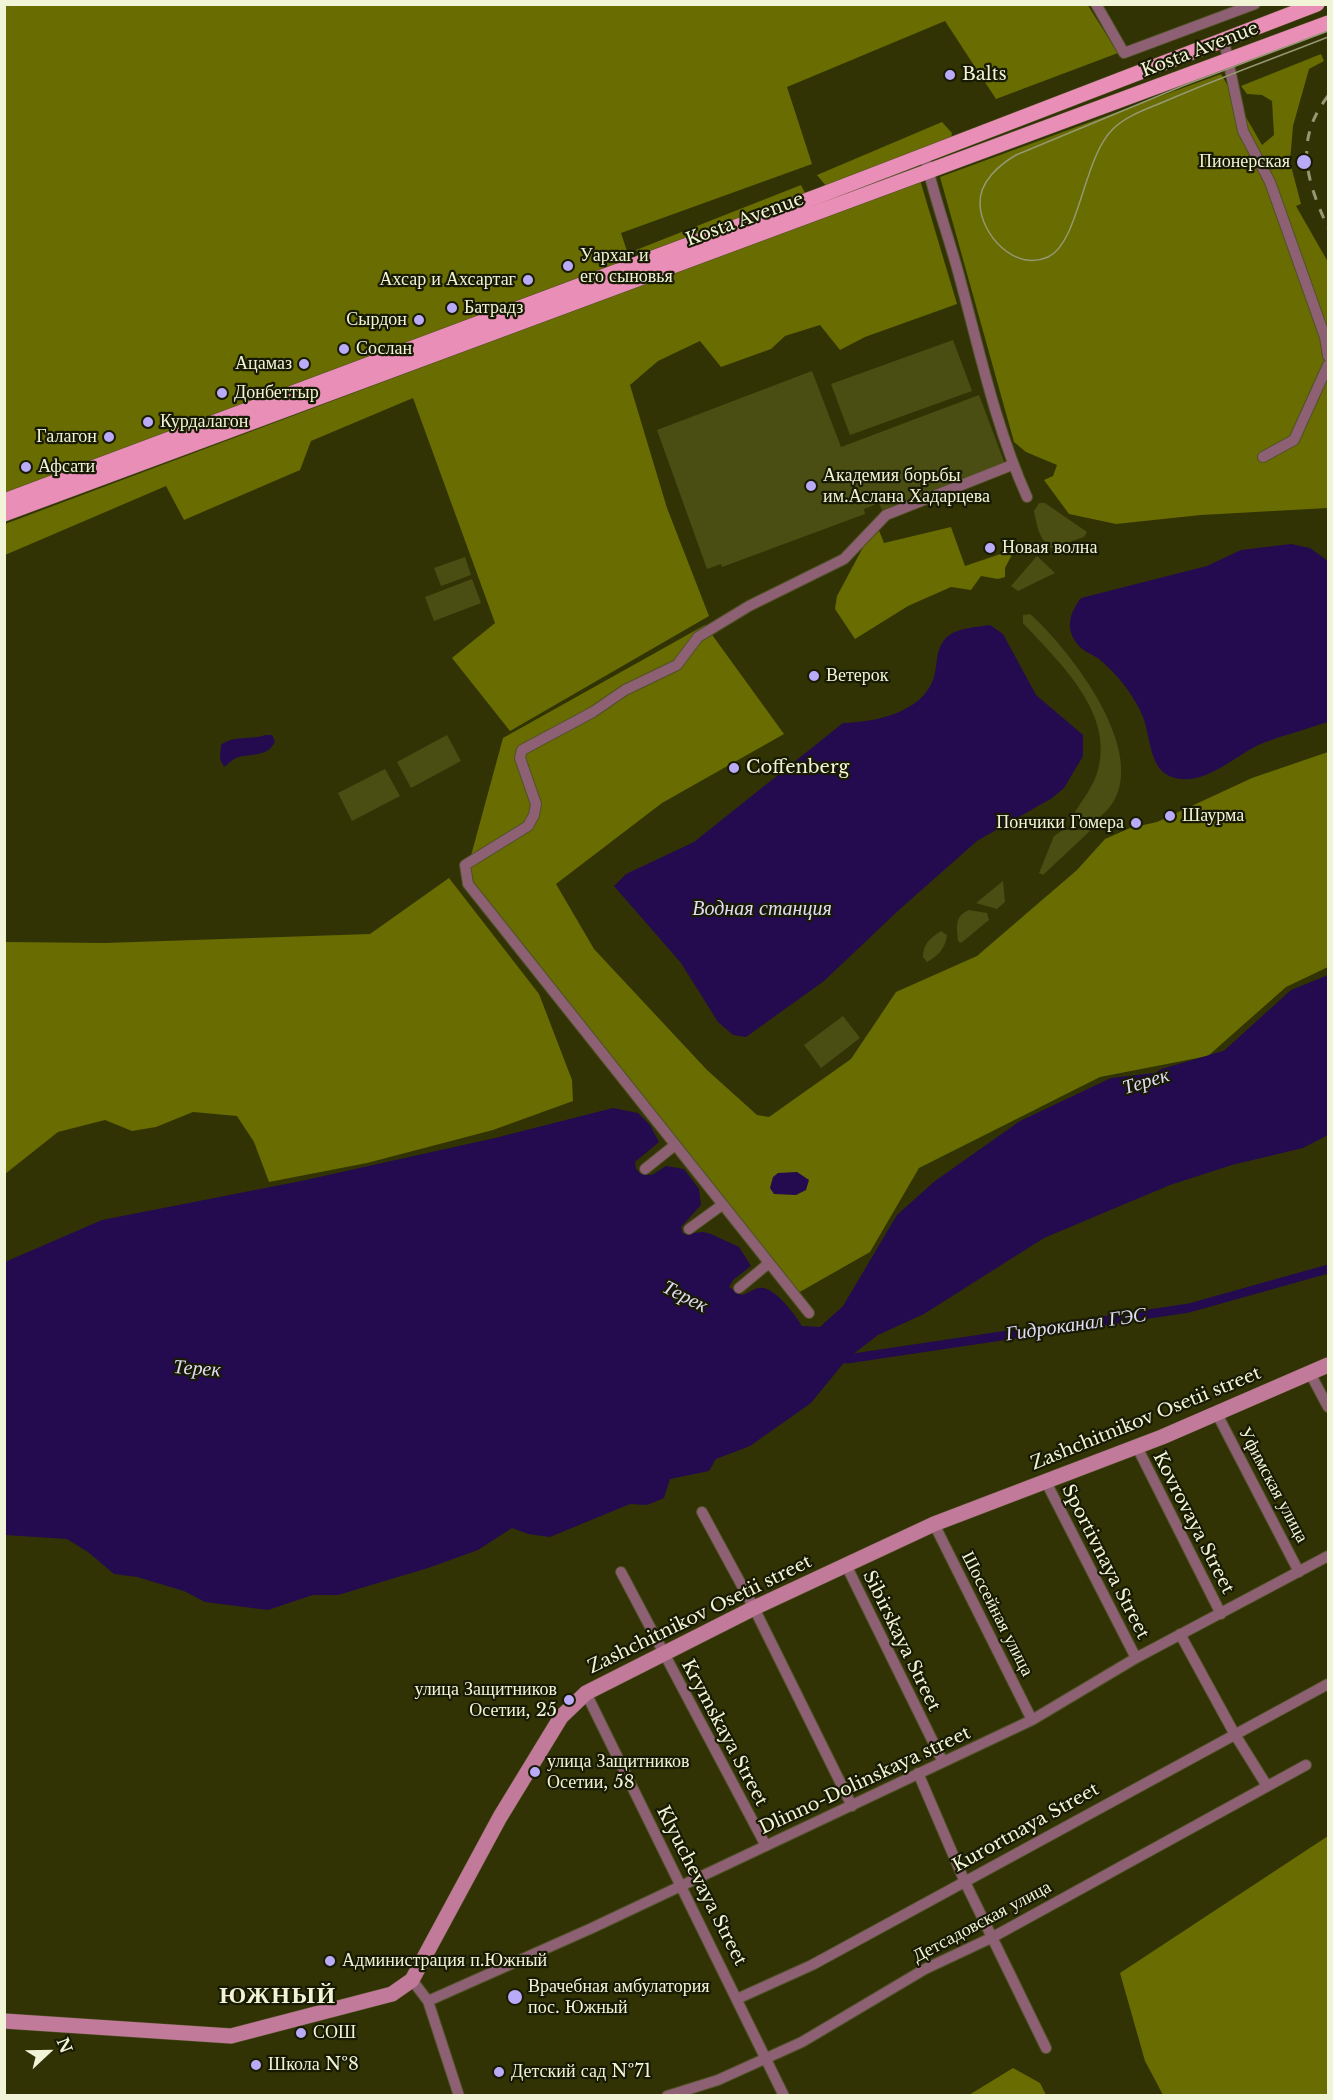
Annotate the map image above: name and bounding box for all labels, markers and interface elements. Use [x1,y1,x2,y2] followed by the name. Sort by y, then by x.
[1138,18,1262,82] street label: Kosta Avenue
[962,64,1007,86] place label: Balts
[943,68,957,82] marker: Balts
[1199,151,1290,173] place label: Пионерская
[1295,153,1313,171] marker: Пионерская
[683,189,807,251] street label: Kosta Avenue
[580,245,673,288] place label: Уархаг и его сыновья
[561,259,575,273] marker: Уархаг и его сыновья
[379,269,516,291] place label: Ахсар и Ахсартаг
[521,273,535,287] marker: Ахсар и Ахсартаг
[464,297,523,319] place label: Батрадз
[445,301,459,315] marker: Батрадз
[346,309,407,331] place label: Сырдон
[412,313,426,327] marker: Сырдон
[356,338,412,360] place label: Сослан
[337,342,351,356] marker: Сослан
[235,353,292,375] place label: Ацамаз
[297,357,311,371] marker: Ацамаз
[234,382,319,404] place label: Донбеттыр
[215,386,229,400] marker: Донбеттыр
[160,411,248,433] place label: Курдалагон
[141,415,155,429] marker: Курдалагон
[36,426,97,448] place label: Галагон
[102,430,116,444] marker: Галагон
[38,456,95,478] place label: Афсати
[19,460,33,474] marker: Афсати
[823,465,990,508] place label: Академия борьбы им.Аслана Хадарцева
[804,479,818,493] marker: Академия борьбы им.Аслана Хадарцева
[1002,537,1097,559] place label: Новая волна
[983,541,997,555] marker: Новая волна
[826,665,889,687] place label: Ветерок
[807,669,821,683] marker: Ветерок
[746,757,849,779] place label: Coffenberg
[727,761,741,775] marker: Coffenberg
[1182,805,1244,827] place label: Шаурма
[1163,809,1177,823] marker: Шаурма
[996,812,1124,834] place label: Пончики Гомера
[1129,816,1143,830] marker: Пончики Гомера
[692,897,832,921] water label: Водная станция
[1120,1064,1172,1100] water label: Терек
[658,1276,712,1318] water label: Терек
[1004,1303,1148,1347] water label: Гидроканал ГЭС
[172,1355,222,1383] water label: Терек
[1028,1363,1264,1475] street label: Zashchitnikov Osetii street
[1233,1424,1313,1546] street label: Уфимская улица
[1148,1448,1238,1598] street label: Kovrovaya Street
[1057,1481,1153,1643] street label: Sportivnaya Street
[956,1548,1038,1680] street label: Шоссейная улица
[585,1551,815,1679] street label: Zashchitnikov Osetii street
[858,1567,944,1715] street label: Sibirskaya Street
[676,1656,772,1810] street label: Krymskaya Street
[414,1679,557,1722] place label: улица Защитников Осетии, 25
[562,1693,576,1707] marker: улица Защитников Осетии, 25
[756,1722,974,1840] street label: Dlinno-Dolinskaya street
[547,1751,690,1794] place label: улица Защитников Осетии, 58
[528,1765,542,1779] marker: улица Защитников Осетии, 58
[949,1779,1103,1877] street label: Kurortnaya Street
[651,1802,751,1970] street label: Klyuchevaya Street
[909,1876,1055,1968] street label: Детсадовская улица
[342,1950,547,1972] place label: Администрация п.Южный
[323,1954,337,1968] marker: Администрация п.Южный
[528,1976,710,2018] place label: Врачебная амбулатория пос. Южный
[219,1982,337,2010] district label: ЮЖНЫЙ
[506,1988,524,2006] marker: Врачебная амбулатория пос. Южный
[18,2022,78,2082] north arrow
[313,2022,356,2044] place label: СОШ
[294,2026,308,2040] marker: СОШ
[53,2035,77,2056] text: N
[268,2054,359,2076] place label: Школа №8
[249,2058,263,2072] marker: Школа №8
[511,2061,651,2083] place label: Детский сад №71
[492,2065,506,2079] marker: Детский сад №71

